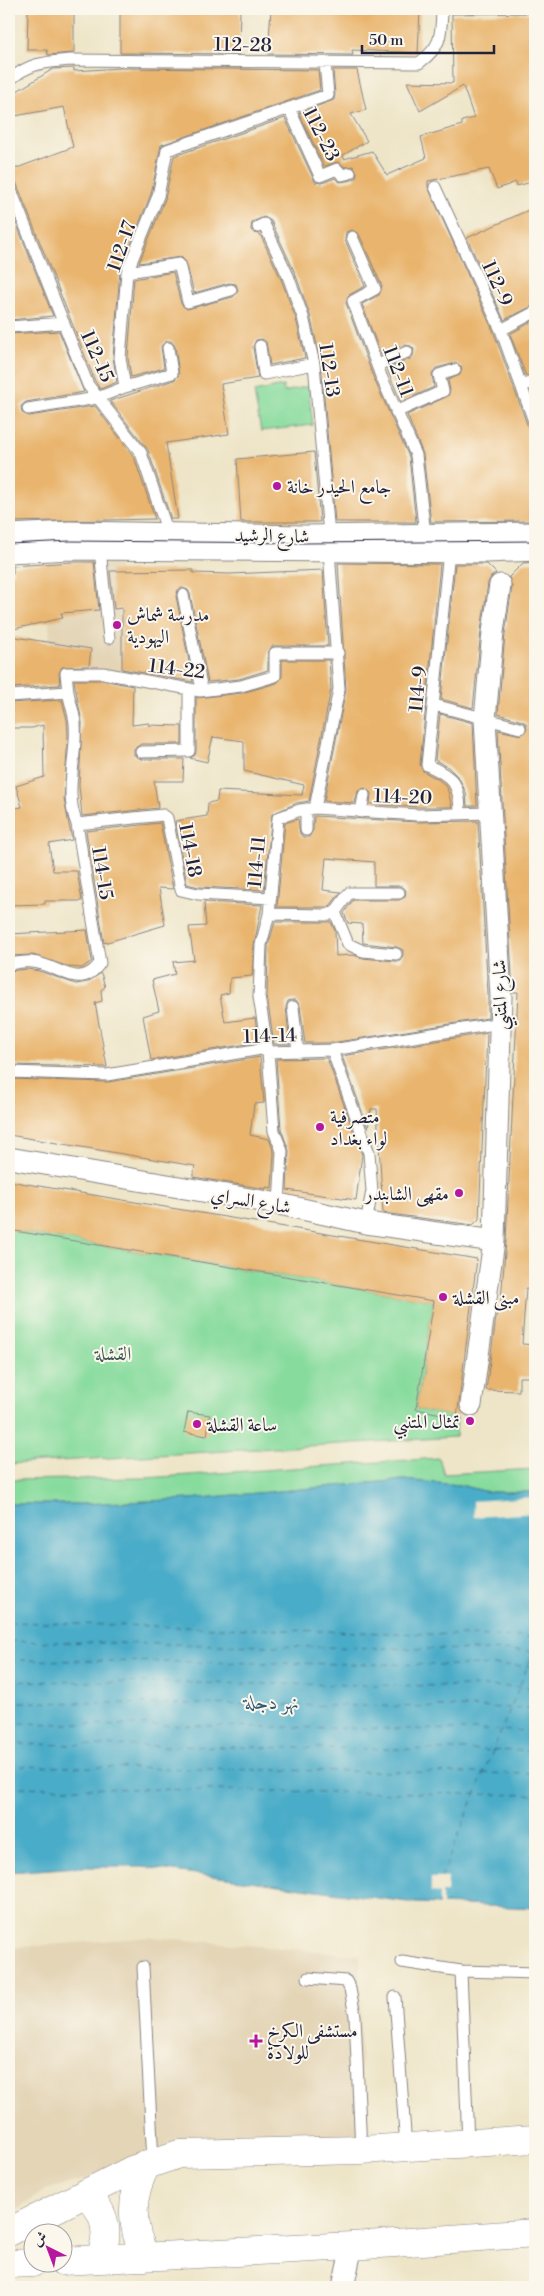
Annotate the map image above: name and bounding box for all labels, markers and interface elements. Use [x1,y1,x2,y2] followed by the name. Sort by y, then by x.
[362,22,494,54] scale bar
[369,31,403,50] text: 50 m
[214,32,272,58] street label: 112-28
[297,104,345,165] street label: 112-23
[102,217,142,275] street label: 112-17
[476,257,518,310] street label: 112-9
[75,327,119,386] street label: 112-15
[313,342,345,399] street label: 112-13
[377,342,419,400] street label: 112-11
[287,475,391,504] place label: جامع الحيدر خانة
[271,480,283,492] marker: جامع الحيدر خانة
[234,523,310,552] street label: شارع الرشيد
[127,603,209,649] place label: مدرسة شماش اليهودية
[111,619,123,631] marker: مدرسة شماش اليهودية
[147,654,206,684] street label: 114-22
[404,665,432,713] street label: 114-9
[373,784,433,810] street label: 114-20
[173,821,207,879] street label: 114-18
[243,835,271,889] street label: 114-11
[86,845,118,902] street label: 114-15
[487,959,519,1031] street label: شارع المتنبي
[243,1023,297,1049] street label: 114-14
[330,1105,387,1151] place label: متصرفية لواء بغداد
[314,1121,326,1133] marker: متصرفية لواء بغداد
[208,1182,293,1223] street label: شارع السراي
[363,1182,449,1207] place label: مقهى الشابندر
[453,1187,465,1199] marker: مقهى الشابندر
[452,1286,519,1311] place label: مبنى القشلة
[437,1291,449,1303] marker: مبنى القشلة
[94,1342,131,1366] park label: القشلة
[393,1410,460,1440] place label: تمثال المتنبي
[206,1413,277,1437] place label: ساعة القشلة
[464,1415,476,1427] marker: تمثال المتنبي
[191,1418,203,1430] marker: ساعة القشلة
[242,1691,299,1716] water label: نهر دجلة
[267,2019,358,2065] place label: مستشفى الكرخ للولادة
[249,2034,263,2048] marker: مستشفى الكرخ للولادة
[22,2224,72,2274] north arrow
[29,2228,51,2250] text: ش

